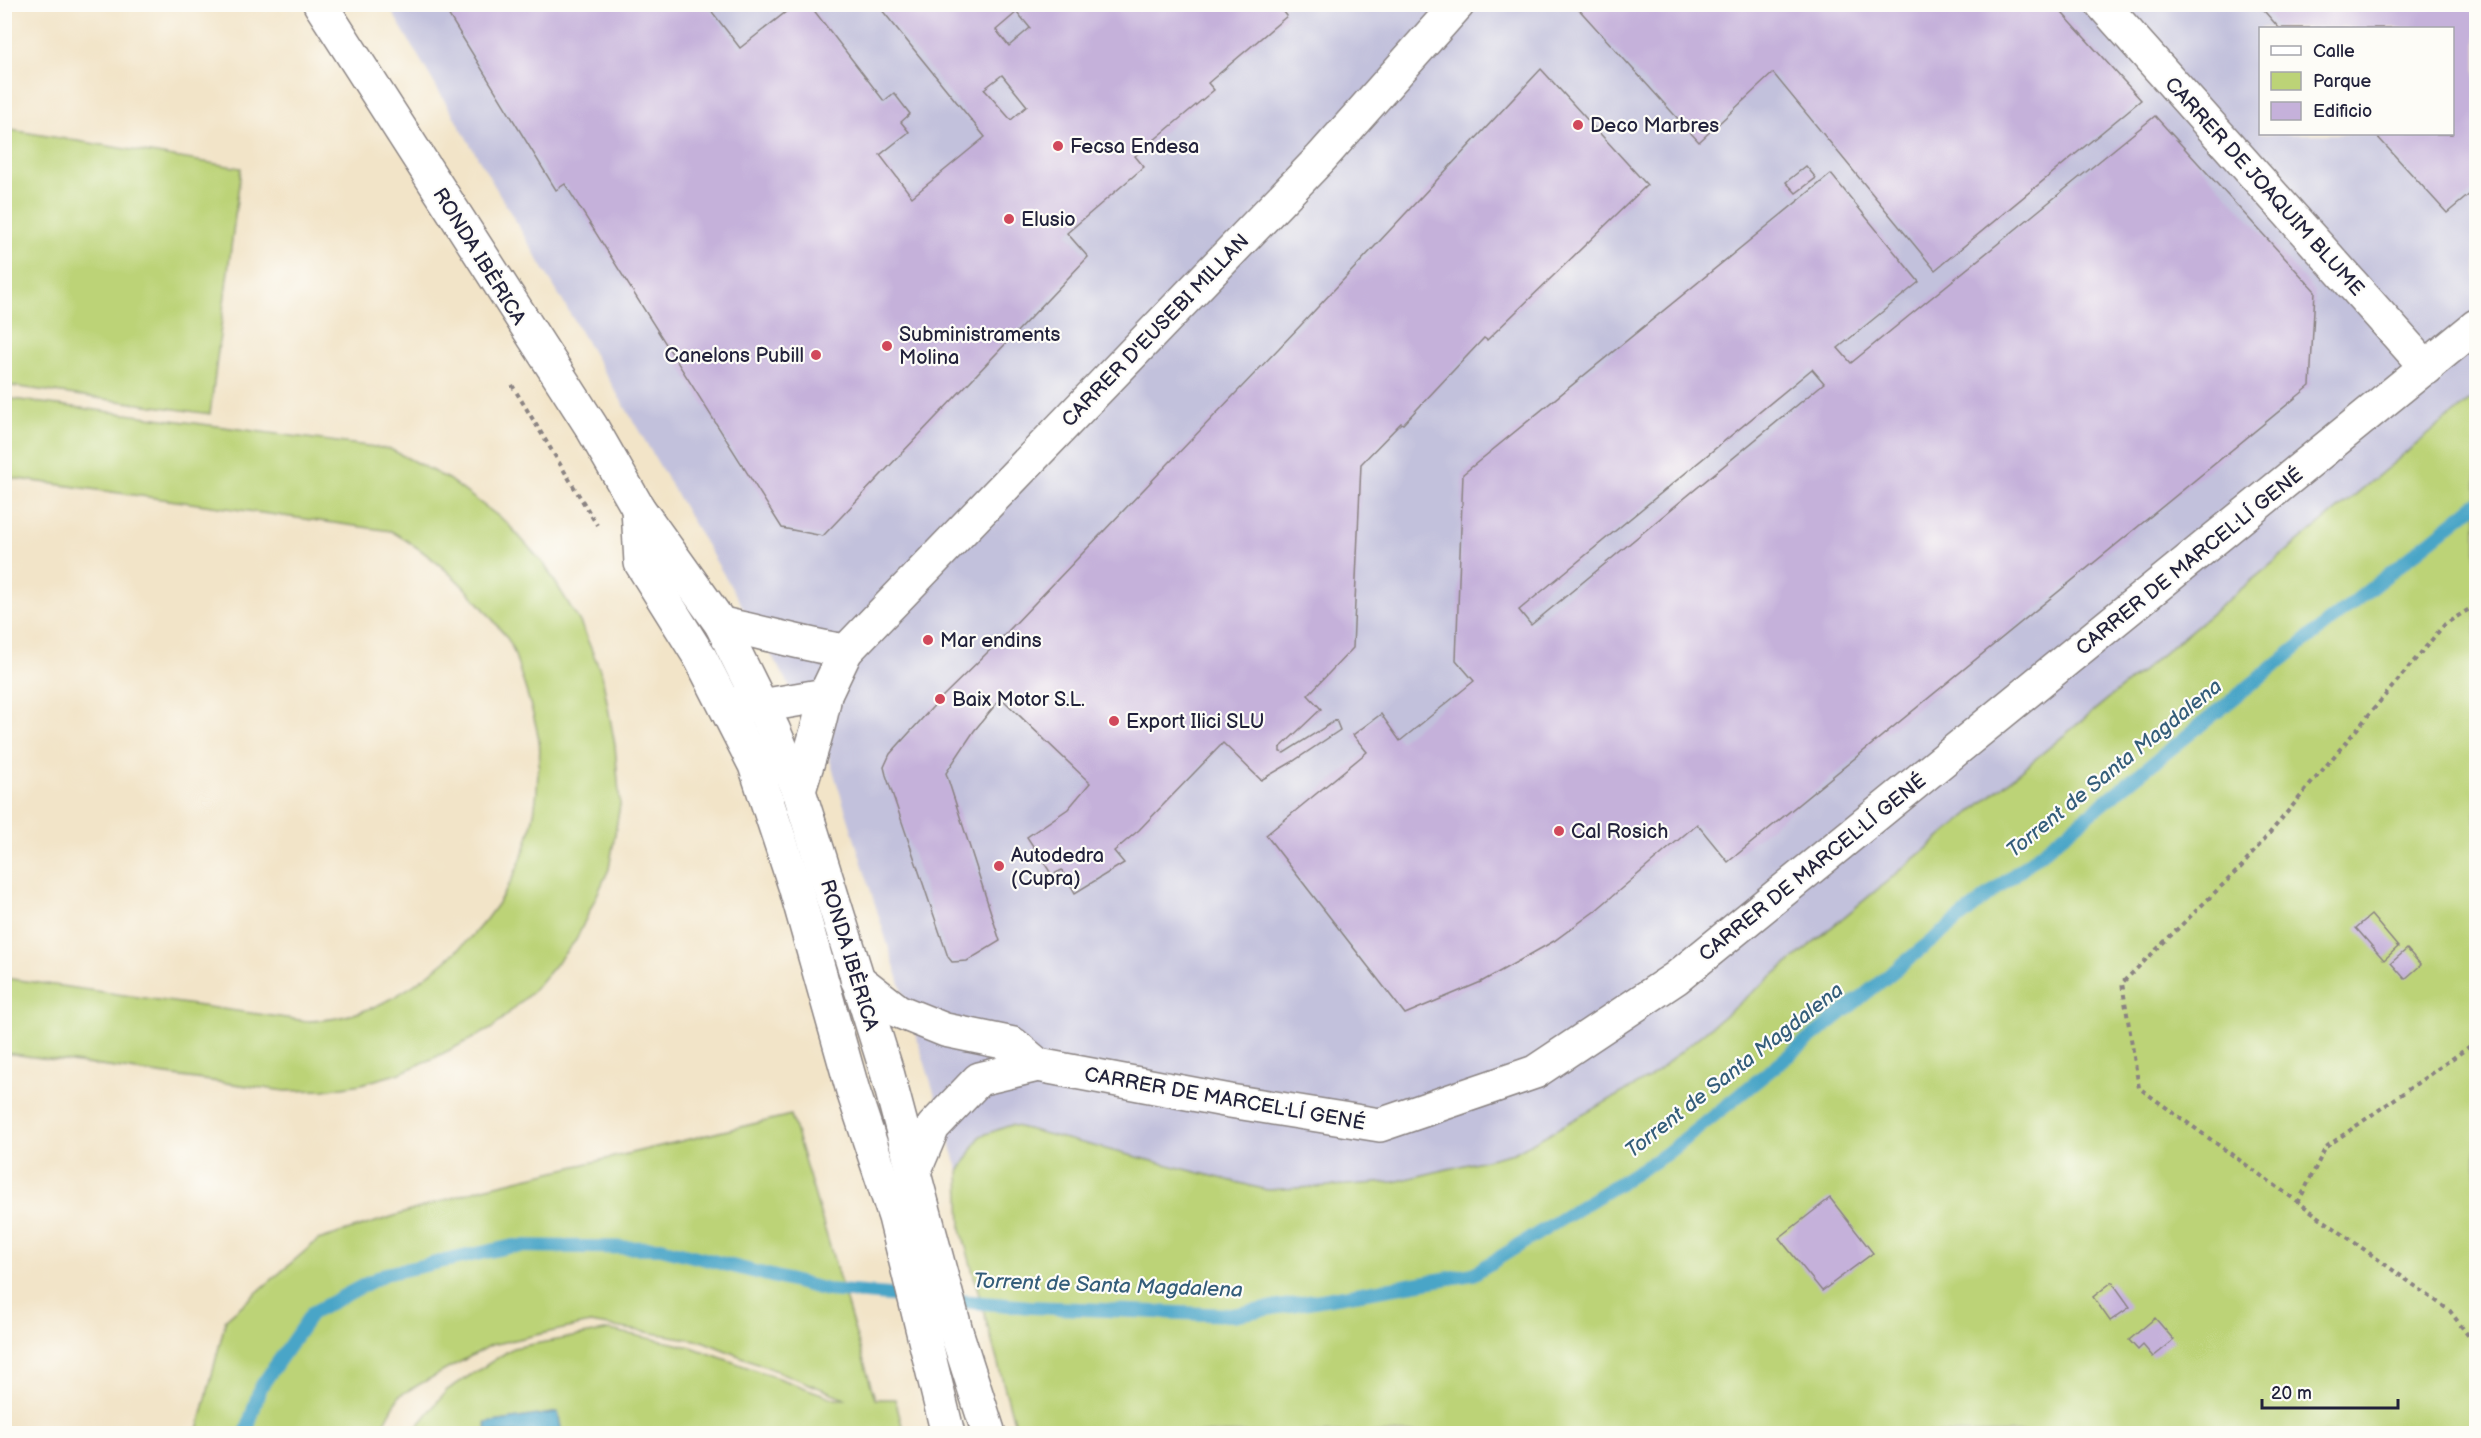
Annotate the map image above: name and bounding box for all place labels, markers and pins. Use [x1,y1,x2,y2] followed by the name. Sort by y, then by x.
[1590,114,1719,138] place label: Deco Marbres
[1571,118,1585,132] marker: Deco Marbres
[1070,135,1199,159] place label: Fecsa Endesa
[1051,139,1065,153] marker: Fecsa Endesa
[1021,208,1076,232] place label: Elusio
[1002,212,1016,226] marker: Elusio
[899,323,1060,370] place label: Subministraments Molina
[880,339,894,353] marker: Subministraments Molina
[664,344,804,368] place label: Canelons Pubill
[809,348,823,362] marker: Canelons Pubill
[940,629,1042,653] place label: Mar endins
[921,633,935,647] marker: Mar endins
[952,688,1085,712] place label: Baix Motor S.L.
[933,692,947,706] marker: Baix Motor S.L.
[1126,710,1264,734] place label: Export Ilici SLU
[1107,714,1121,728] marker: Export Ilici SLU
[1571,820,1668,844] place label: Cal Rosich
[1552,824,1566,838] marker: Cal Rosich
[1011,844,1104,891] place label: Autodedra (Cupra)
[992,859,1006,873] marker: Autodedra (Cupra)

